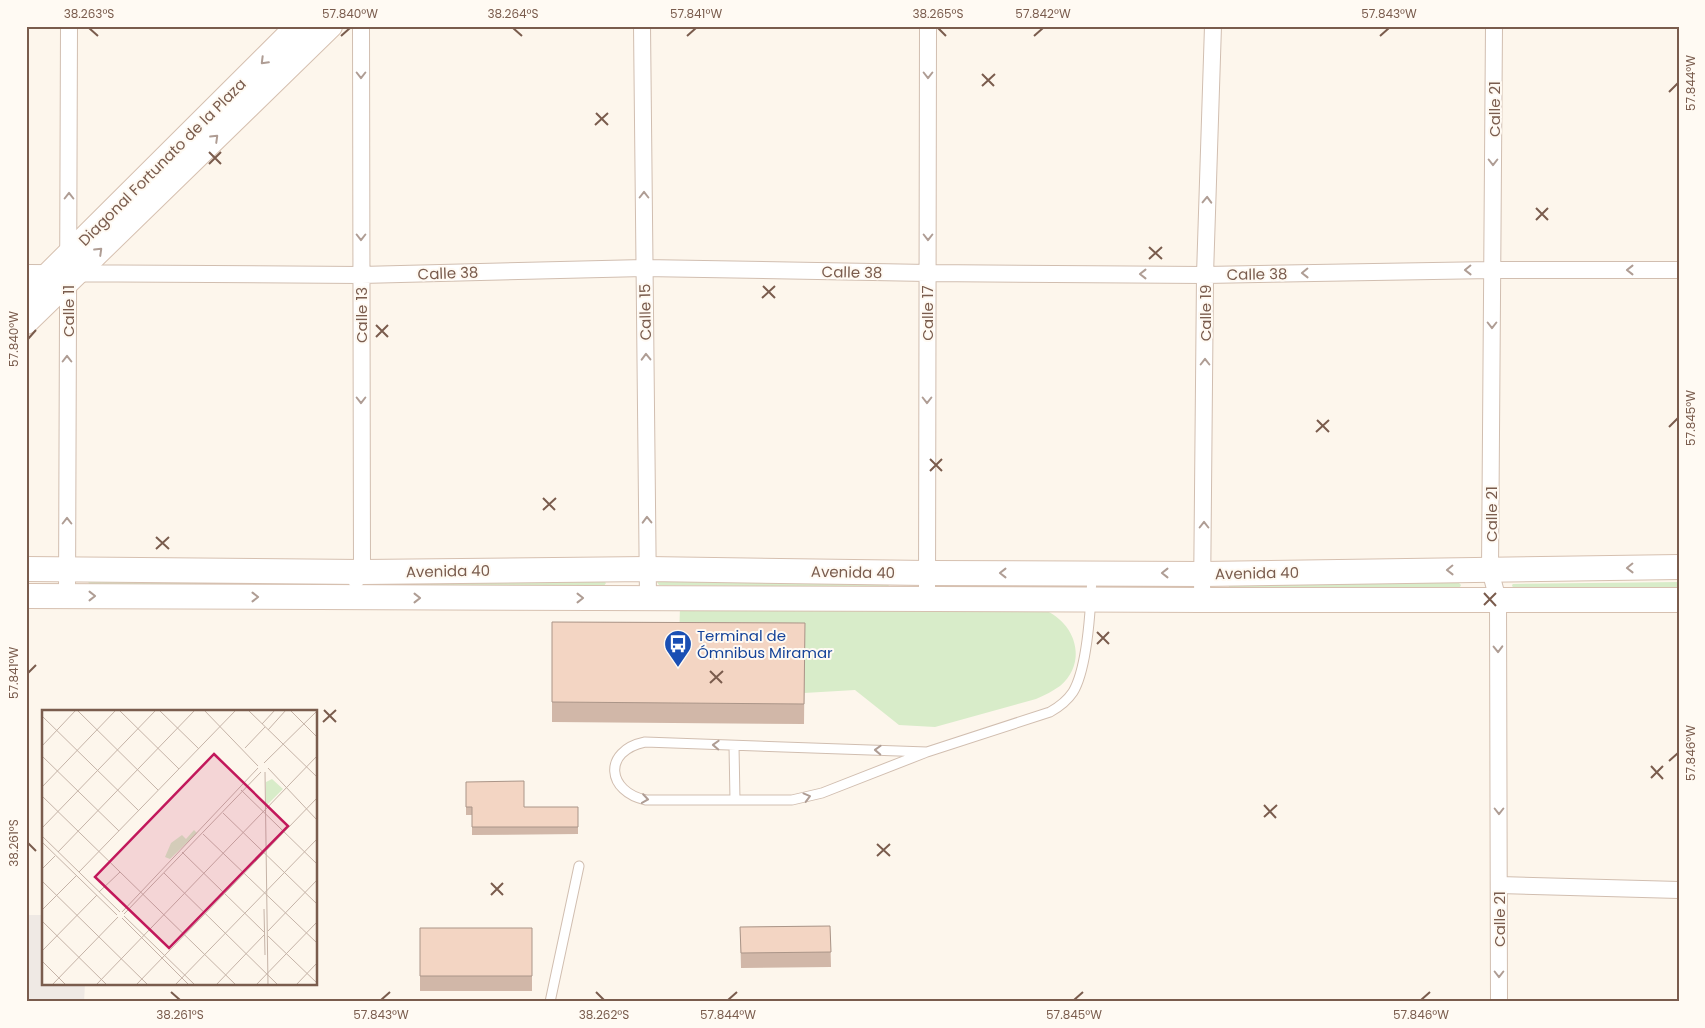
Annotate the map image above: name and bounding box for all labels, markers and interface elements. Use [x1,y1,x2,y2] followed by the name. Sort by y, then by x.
[64,5,114,22] text: 38.263°S
[322,5,378,22] text: 57.840°W
[487,5,539,22] text: 38.264°S
[670,5,722,22] text: 57.841°W
[912,5,964,22] text: 38.265°S
[1015,5,1071,22] text: 57.842°W
[1361,5,1417,22] text: 57.843°W
[260,55,269,64] one-way arrow
[1682,55,1699,111] text: 57.844°W
[356,72,366,79] one-way arrow
[923,72,933,79] one-way arrow
[74,74,250,250] street label: Diagonal Fortunato de la Plaza
[1484,81,1505,137] street label: Calle 21
[209,135,218,144] one-way arrow
[1488,159,1498,167] one-way arrow
[639,191,649,198] one-way arrow
[64,192,74,200] one-way arrow
[1202,196,1213,204] one-way arrow
[356,234,366,242] one-way arrow
[923,234,933,242] one-way arrow
[93,248,102,257] one-way arrow
[417,261,479,285] street label: Calle 38
[821,261,883,283] street label: Calle 38
[1226,263,1288,285] street label: Calle 38
[1463,265,1471,275] one-way arrow
[1626,265,1634,275] one-way arrow
[1301,268,1308,278] one-way arrow
[1138,269,1146,279] one-way arrow
[634,284,656,340] street label: Calle 15
[58,285,79,337] street label: Calle 11
[917,285,938,341] street label: Calle 17
[1195,285,1216,341] street label: Calle 19
[351,287,372,343] street label: Calle 13
[5,311,22,367] text: 57.840°W
[1487,322,1497,329] one-way arrow
[640,353,651,361] one-way arrow
[62,354,73,362] one-way arrow
[1200,358,1210,366] one-way arrow
[1682,390,1699,446] text: 57.845°W
[356,396,366,404] one-way arrow
[922,396,932,404] one-way arrow
[1481,486,1502,542] street label: Calle 21
[642,516,653,524] one-way arrow
[62,517,72,524] one-way arrow
[1198,521,1209,529] one-way arrow
[406,560,490,582] street label: Avenida 40
[811,561,895,583] street label: Avenida 40
[1215,562,1299,584] street label: Avenida 40
[1626,562,1634,573] one-way arrow
[1446,565,1454,575] one-way arrow
[998,568,1006,578] one-way arrow
[1161,568,1168,578] one-way arrow
[89,591,97,602] one-way arrow
[252,592,259,602] one-way arrow
[414,593,422,603] one-way arrow
[576,593,584,603] one-way arrow
[697,625,833,663] place label: Terminal de Ómnibus Miramar
[663,629,693,668] bus stop icon: Terminal de Ómnibus Miramar
[1493,645,1503,653] one-way arrow
[5,647,22,699] text: 57.841°W
[42,710,318,986] inset map
[1682,725,1699,781] text: 57.846°W
[712,740,720,750] one-way arrow
[874,745,882,755] one-way arrow
[802,792,810,802] one-way arrow
[640,793,649,803] one-way arrow
[1494,808,1504,815] one-way arrow
[5,819,22,867] text: 38.261°S
[1489,891,1510,947] street label: Calle 21
[1494,970,1504,978] one-way arrow
[156,1006,204,1023] text: 38.261°S
[353,1006,409,1023] text: 57.843°W
[579,1006,629,1023] text: 38.262°S
[700,1006,756,1023] text: 57.844°W
[1046,1006,1102,1023] text: 57.845°W
[1393,1006,1449,1023] text: 57.846°W

